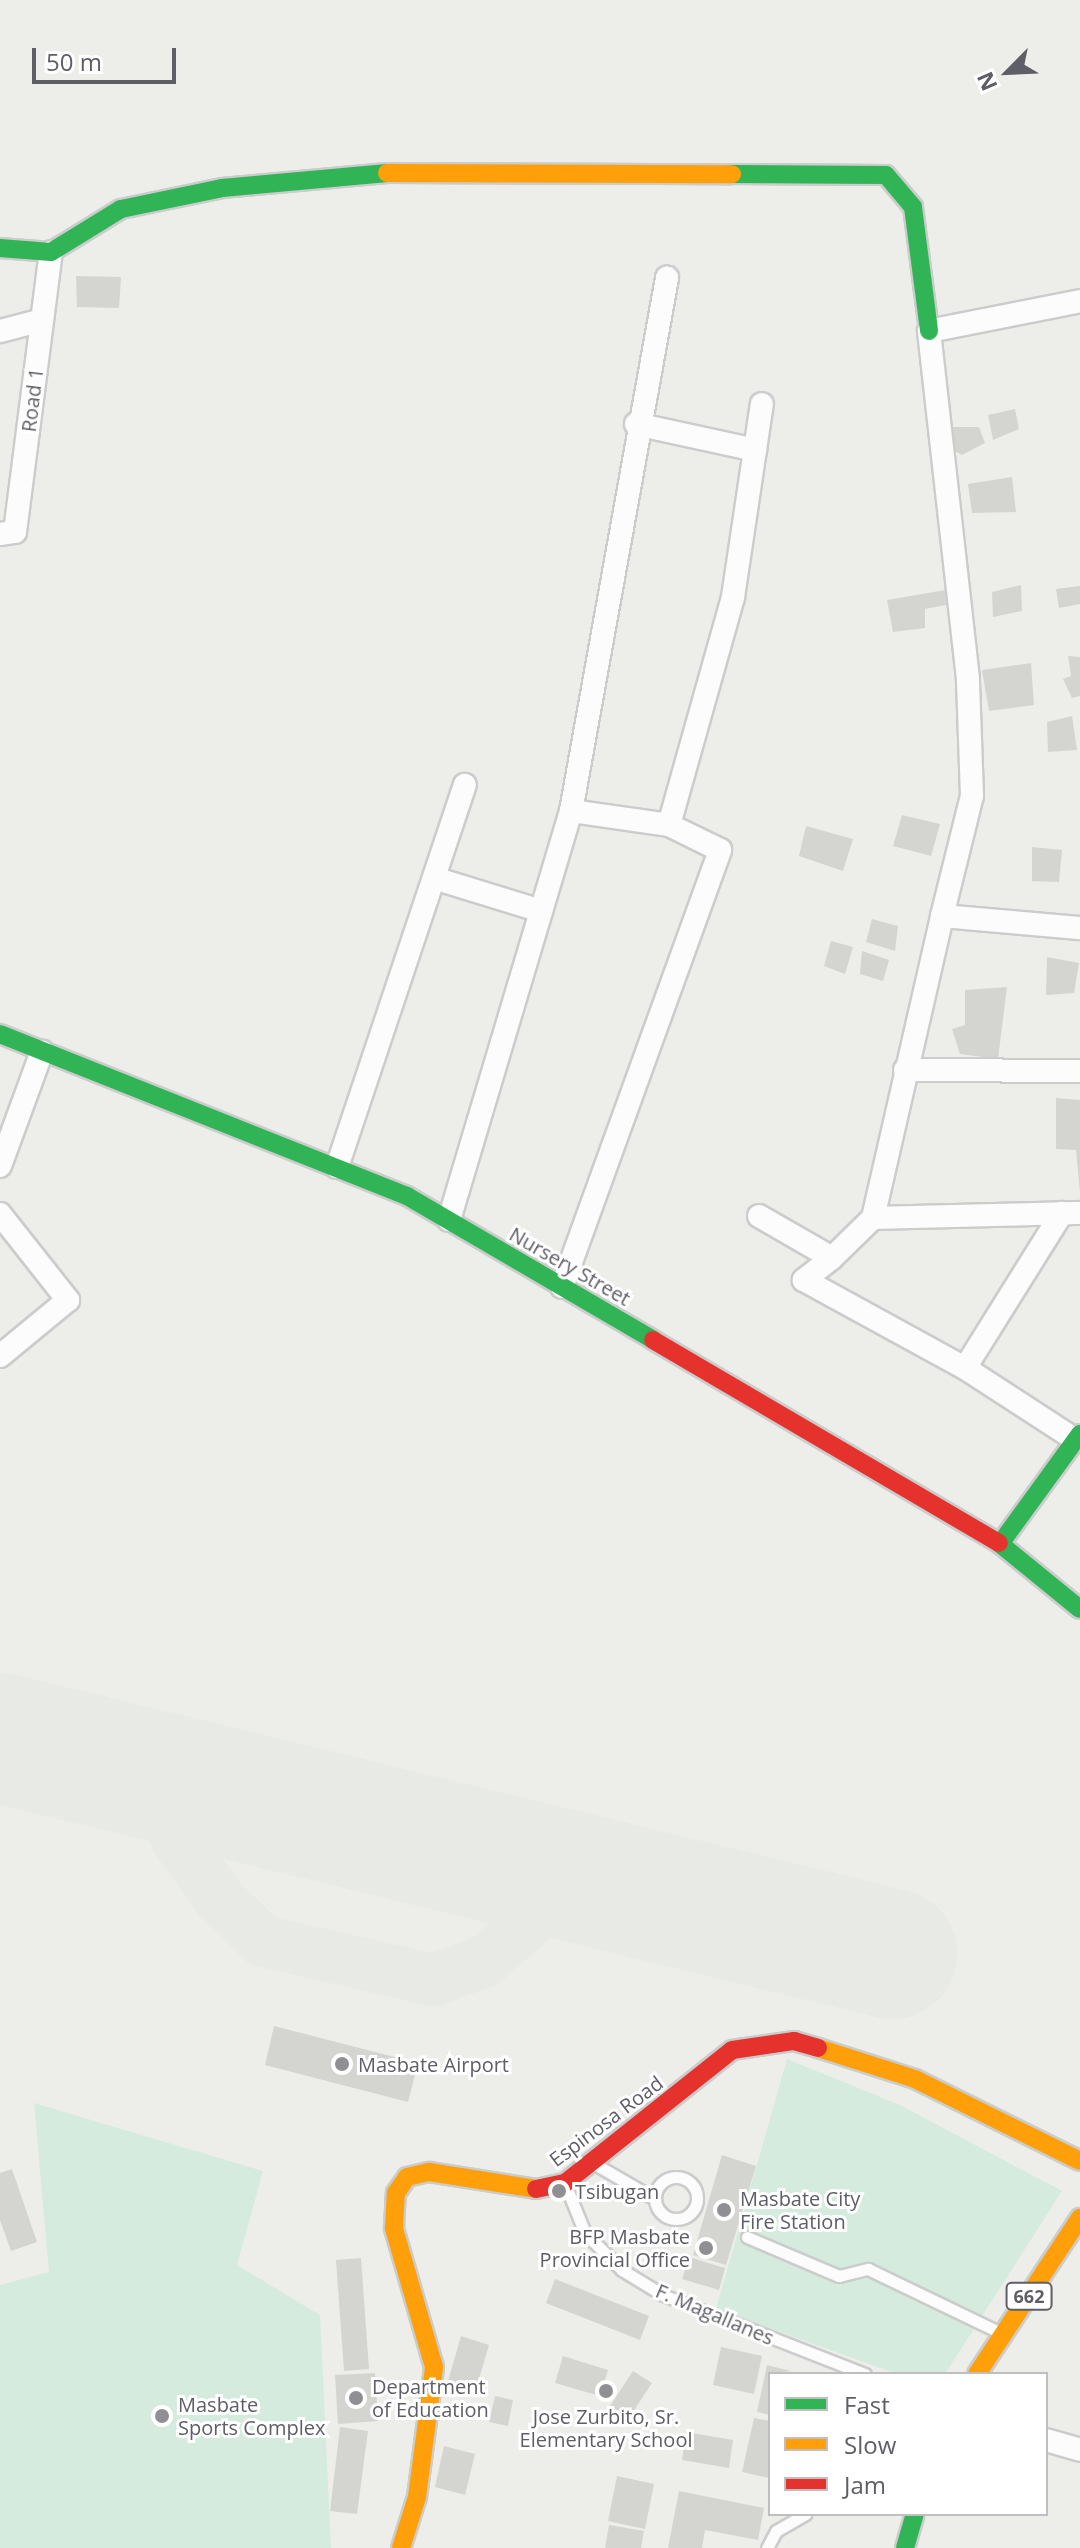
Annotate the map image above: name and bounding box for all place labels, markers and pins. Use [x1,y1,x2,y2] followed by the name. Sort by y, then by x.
[358,2052,509,2076] place label: Masbate Airport
[333,2055,351,2073] marker: Masbate Airport
[575,2179,659,2203] place label: Tsibugan
[550,2182,568,2200] marker: Tsibugan
[740,2186,860,2233] place label: Masbate City Fire Station
[715,2201,733,2219] marker: Masbate City Fire Station
[540,2224,690,2271] place label: BFP Masbate Provincial Office
[697,2239,715,2257] marker: BFP Masbate Provincial Office
[372,2374,489,2421] place label: Department of Education
[597,2382,615,2400] marker: Jose Zurbito, Sr. Elementary School
[347,2389,365,2407] marker: Department of Education
[178,2392,325,2439] place label: Masbate Sports Complex
[520,2404,692,2451] place label: Jose Zurbito, Sr. Elementary School
[153,2407,171,2425] marker: Masbate Sports Complex

